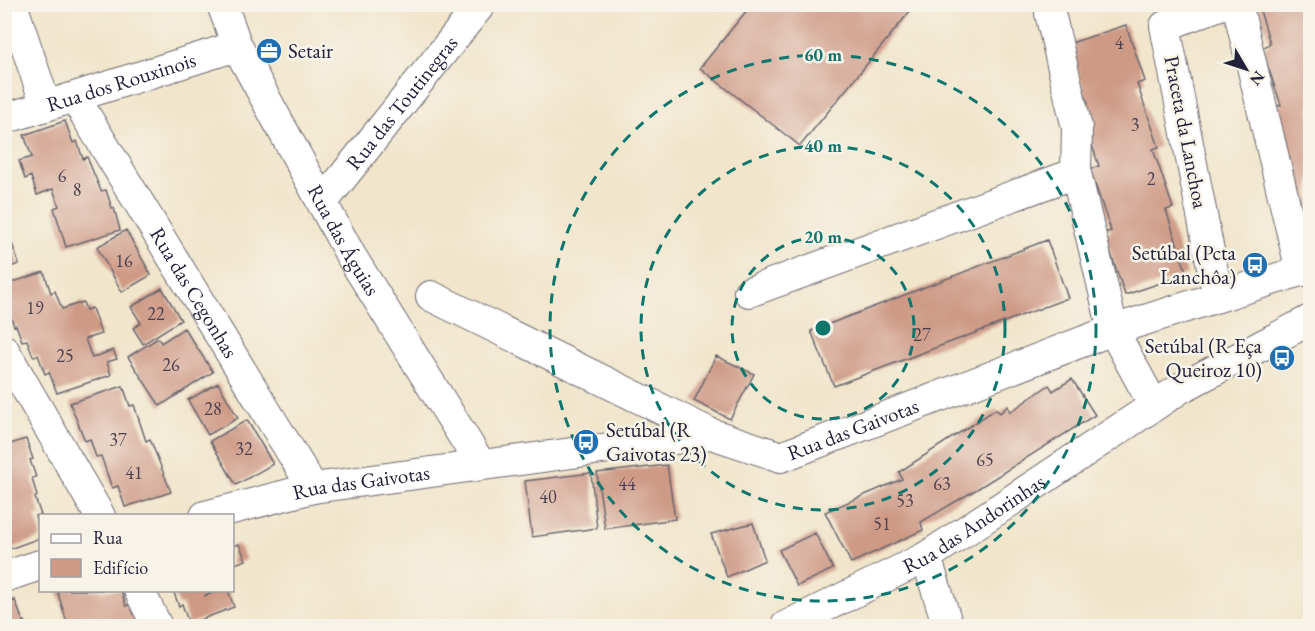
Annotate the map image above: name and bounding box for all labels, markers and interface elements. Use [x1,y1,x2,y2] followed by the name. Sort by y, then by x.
[340,30,464,175] street label: Rua das Toutinegras
[1115,31,1124,54] house number: 4
[254,36,284,66] office icon: Setair
[288,37,333,64] place label: Setair
[1216,39,1276,99] north arrow
[804,43,842,66] text: 60 m
[43,46,199,118] street label: Rua dos Rouxinois
[1158,53,1215,211] street label: Praceta da Lanchoa
[1245,66,1270,90] text: N
[1131,113,1139,136] house number: 3
[804,134,842,157] text: 40 m
[58,164,67,187] house number: 6
[1147,167,1156,190] house number: 2
[73,178,81,201] house number: 8
[302,180,386,301] street label: Rua das Águias
[144,222,244,363] street label: Rua das Cegonhas
[804,225,842,248] text: 20 m
[1132,239,1237,290] place label: Setúbal (Pcta Lanchôa)
[115,249,133,272] house number: 16
[1240,250,1270,280] bus stop icon: Setúbal (Pcta Lanchôa)
[26,296,44,319] house number: 19
[147,302,165,325] house number: 22
[813,318,833,338] centre of rings
[913,323,931,346] house number: 27
[1145,332,1263,384] place label: Setúbal (R Eça Queiroz 10)
[1267,343,1297,373] bus stop icon: Setúbal (R Eça Queiroz 10)
[56,344,74,367] house number: 25
[162,353,180,376] house number: 26
[783,392,922,466] street label: Rua das Gaivotas
[204,397,222,420] house number: 28
[606,416,707,467] place label: Setúbal (R Gaivotas 23)
[571,427,601,457] bus stop icon: Setúbal (R Gaivotas 23)
[109,428,127,451] house number: 37
[235,437,253,460] house number: 32
[976,448,994,471] house number: 65
[289,458,432,506] street label: Rua das Gaivotas
[125,461,143,484] house number: 41
[898,468,1050,579] street label: Rua das Andorinhas
[618,472,636,495] house number: 44
[933,472,951,495] house number: 63
[539,485,557,508] house number: 40
[896,489,914,512] house number: 53
[873,512,891,535] house number: 51
[39,514,234,592] legend
[93,526,123,549] text: Rua
[93,556,148,579] text: Edifício

